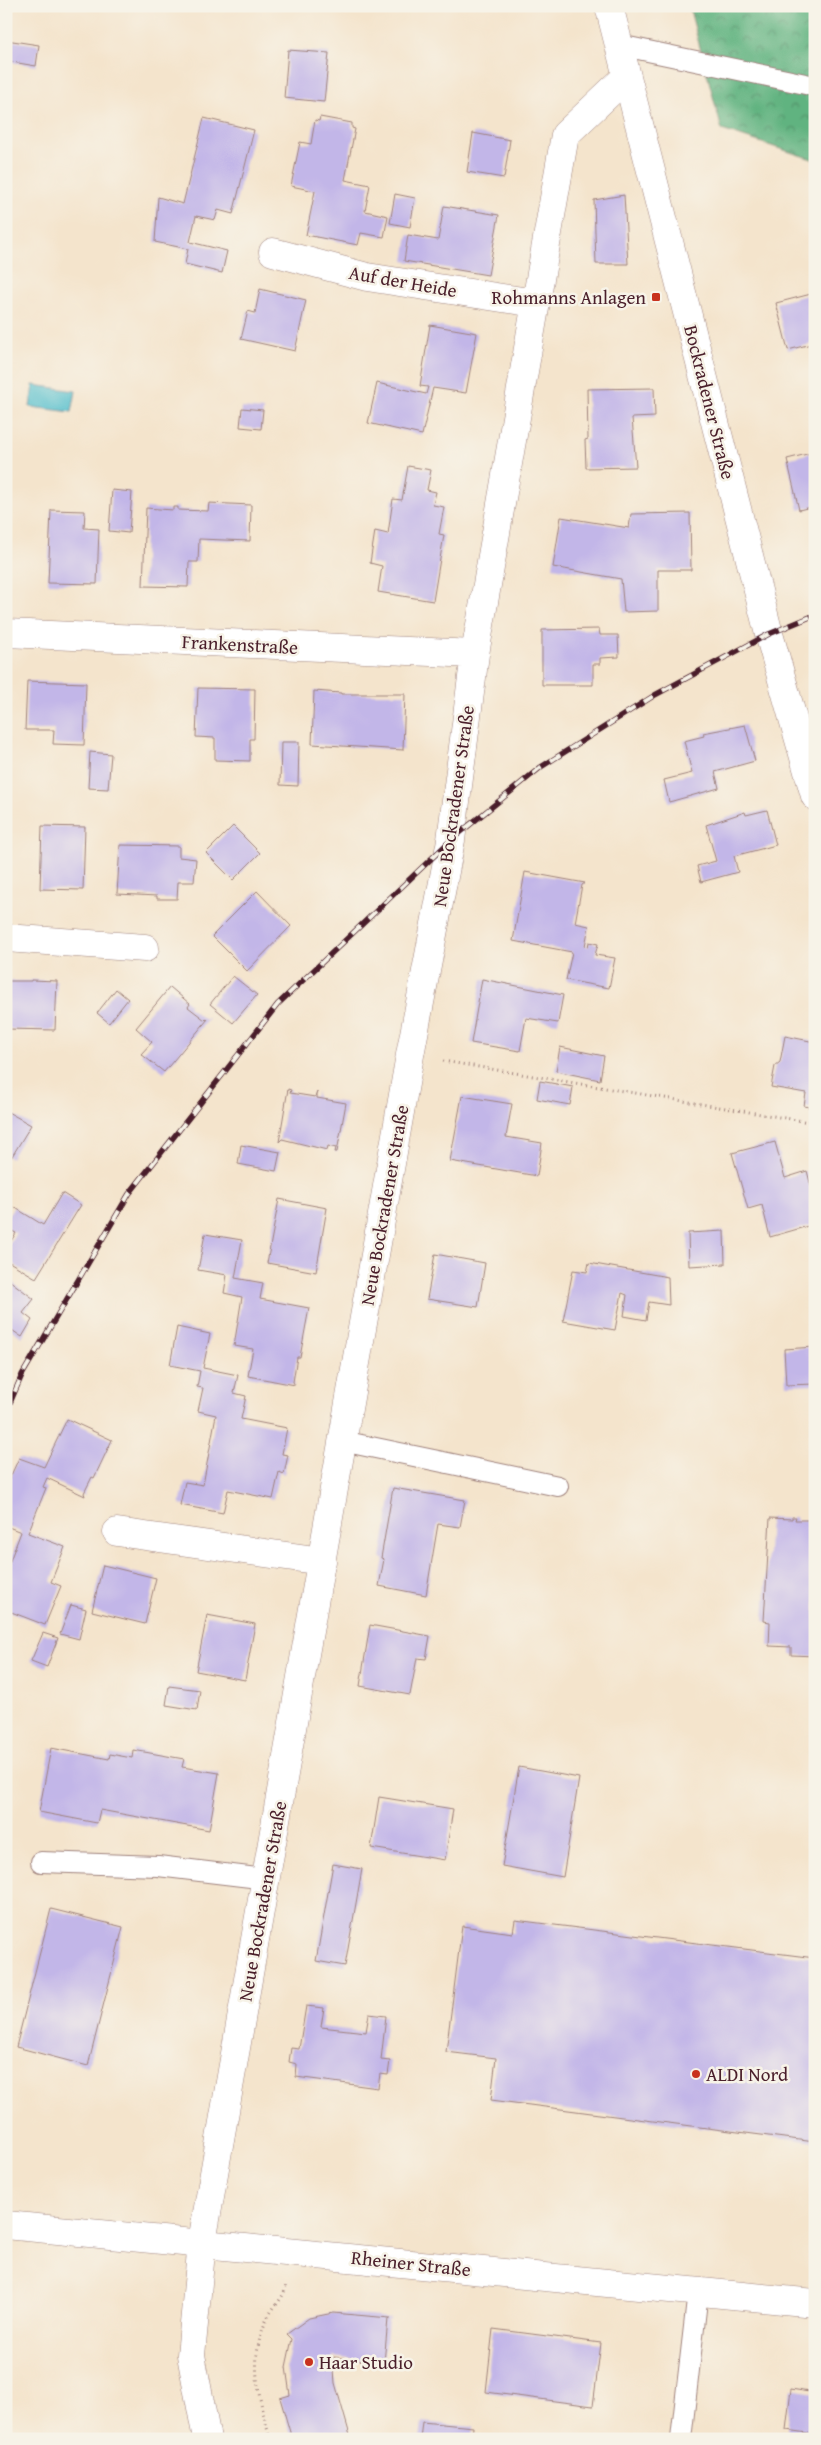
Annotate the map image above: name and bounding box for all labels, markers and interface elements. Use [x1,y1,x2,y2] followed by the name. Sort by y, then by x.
[347,258,459,304] street label: Auf der Heide
[492,283,646,311] place label: Rohmanns Anlagen
[650,291,662,303] marker: Rohmanns Anlagen
[677,322,743,482] street label: Bockradener Straße
[181,627,299,661] street label: Frankenstraße
[425,704,481,908] street label: Neue Bockradener Straße
[353,1103,415,1307] street label: Neue Bockradener Straße
[231,1799,293,2003] street label: Neue Bockradener Straße
[706,2060,789,2088] place label: ALDI Nord
[690,2068,702,2080] marker: ALDI Nord
[350,2243,472,2283] street label: Rheiner Straße
[319,2348,413,2376] place label: Haar Studio
[303,2356,315,2368] marker: Haar Studio

